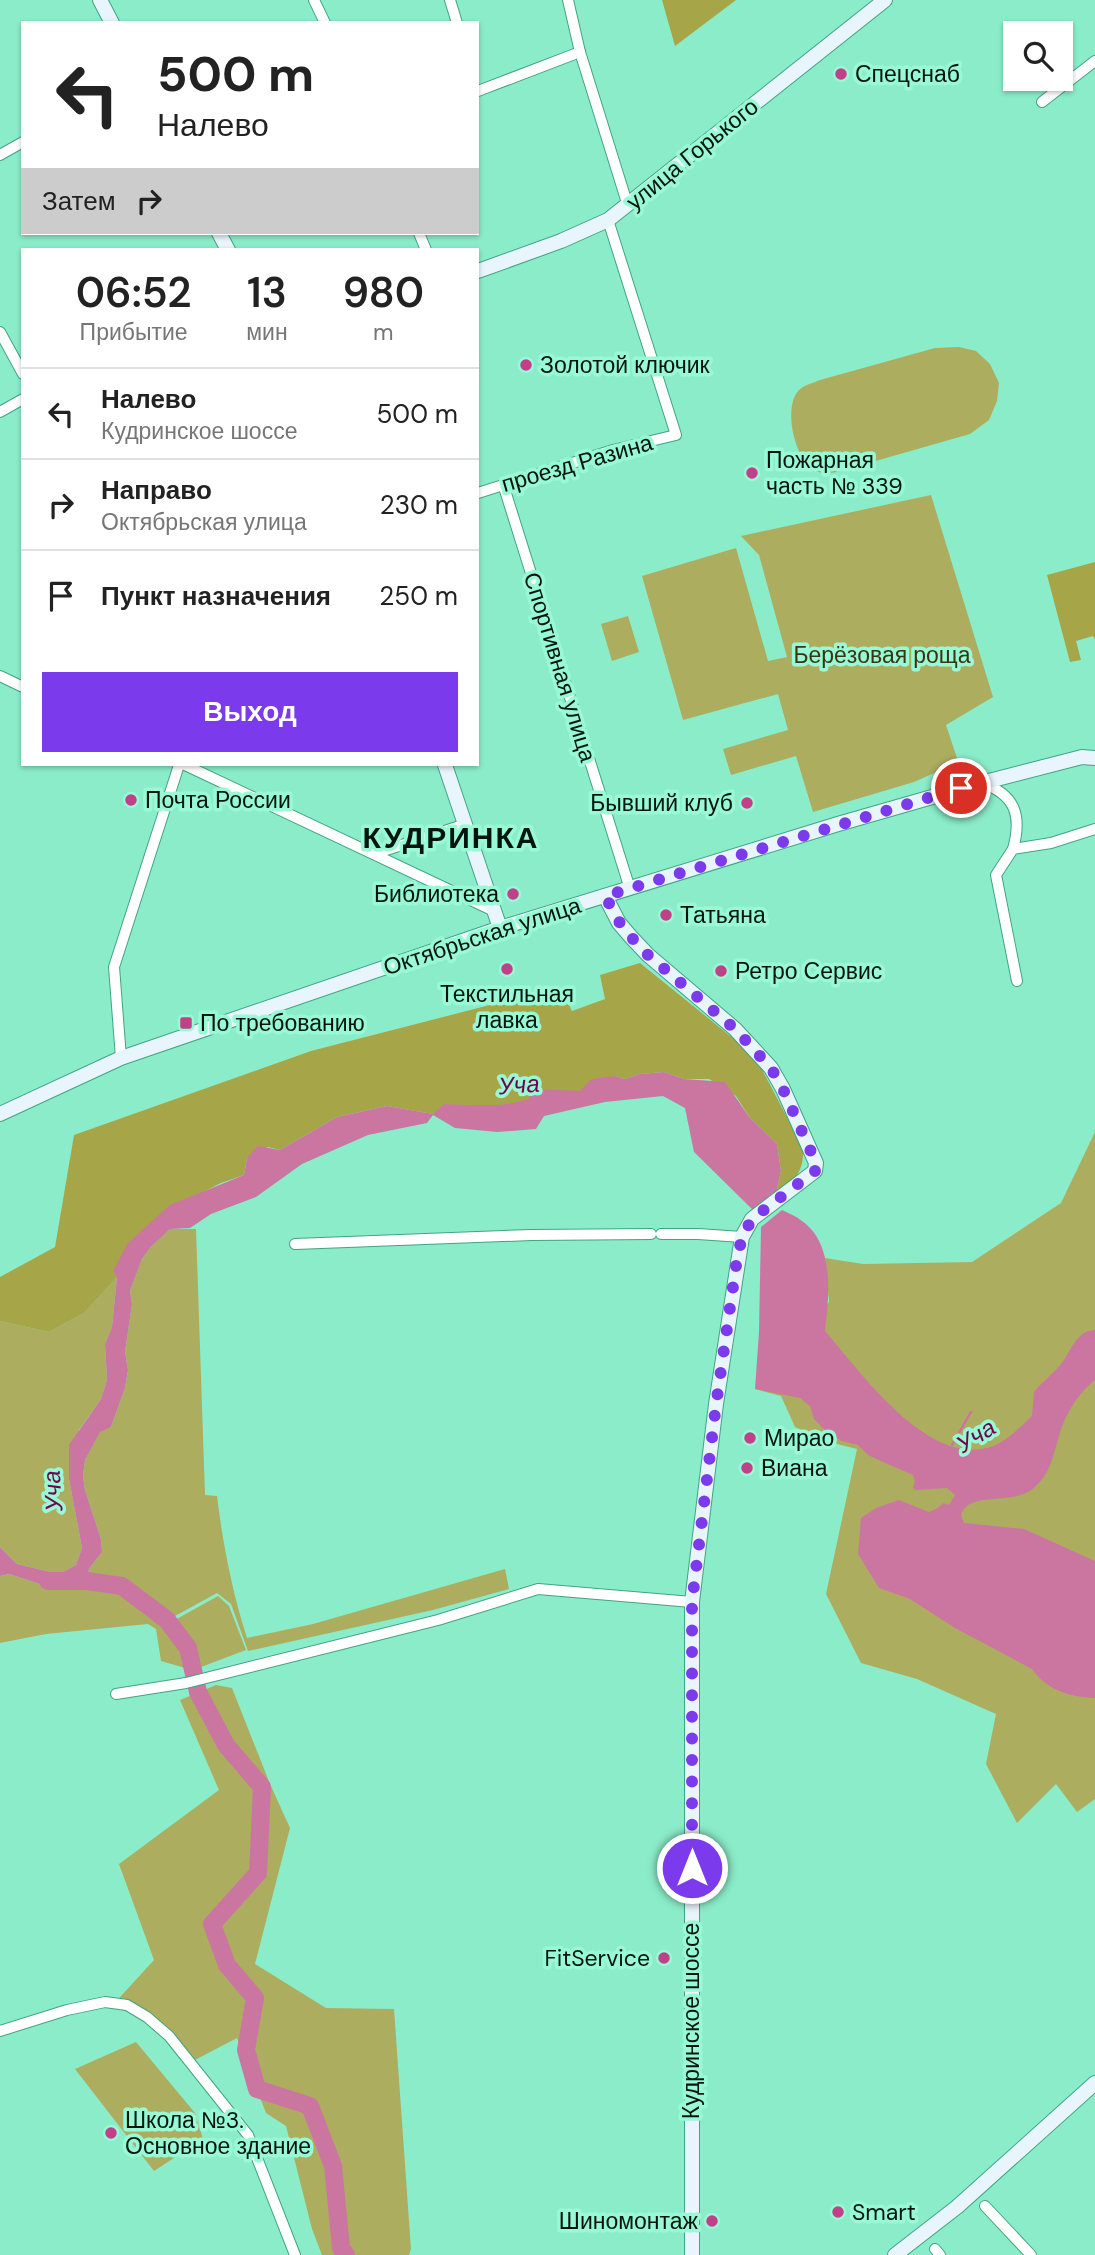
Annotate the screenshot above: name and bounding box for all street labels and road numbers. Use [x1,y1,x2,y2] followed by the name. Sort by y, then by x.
[620,91,764,217] street label: улица Горького
[498,427,656,499] street label: проезд Разина
[517,568,603,766] street label: Спортивная улица
[379,890,585,982] street label: Октябрьская улица
[676,1923,706,2119] street label: Кудринское шоссе

